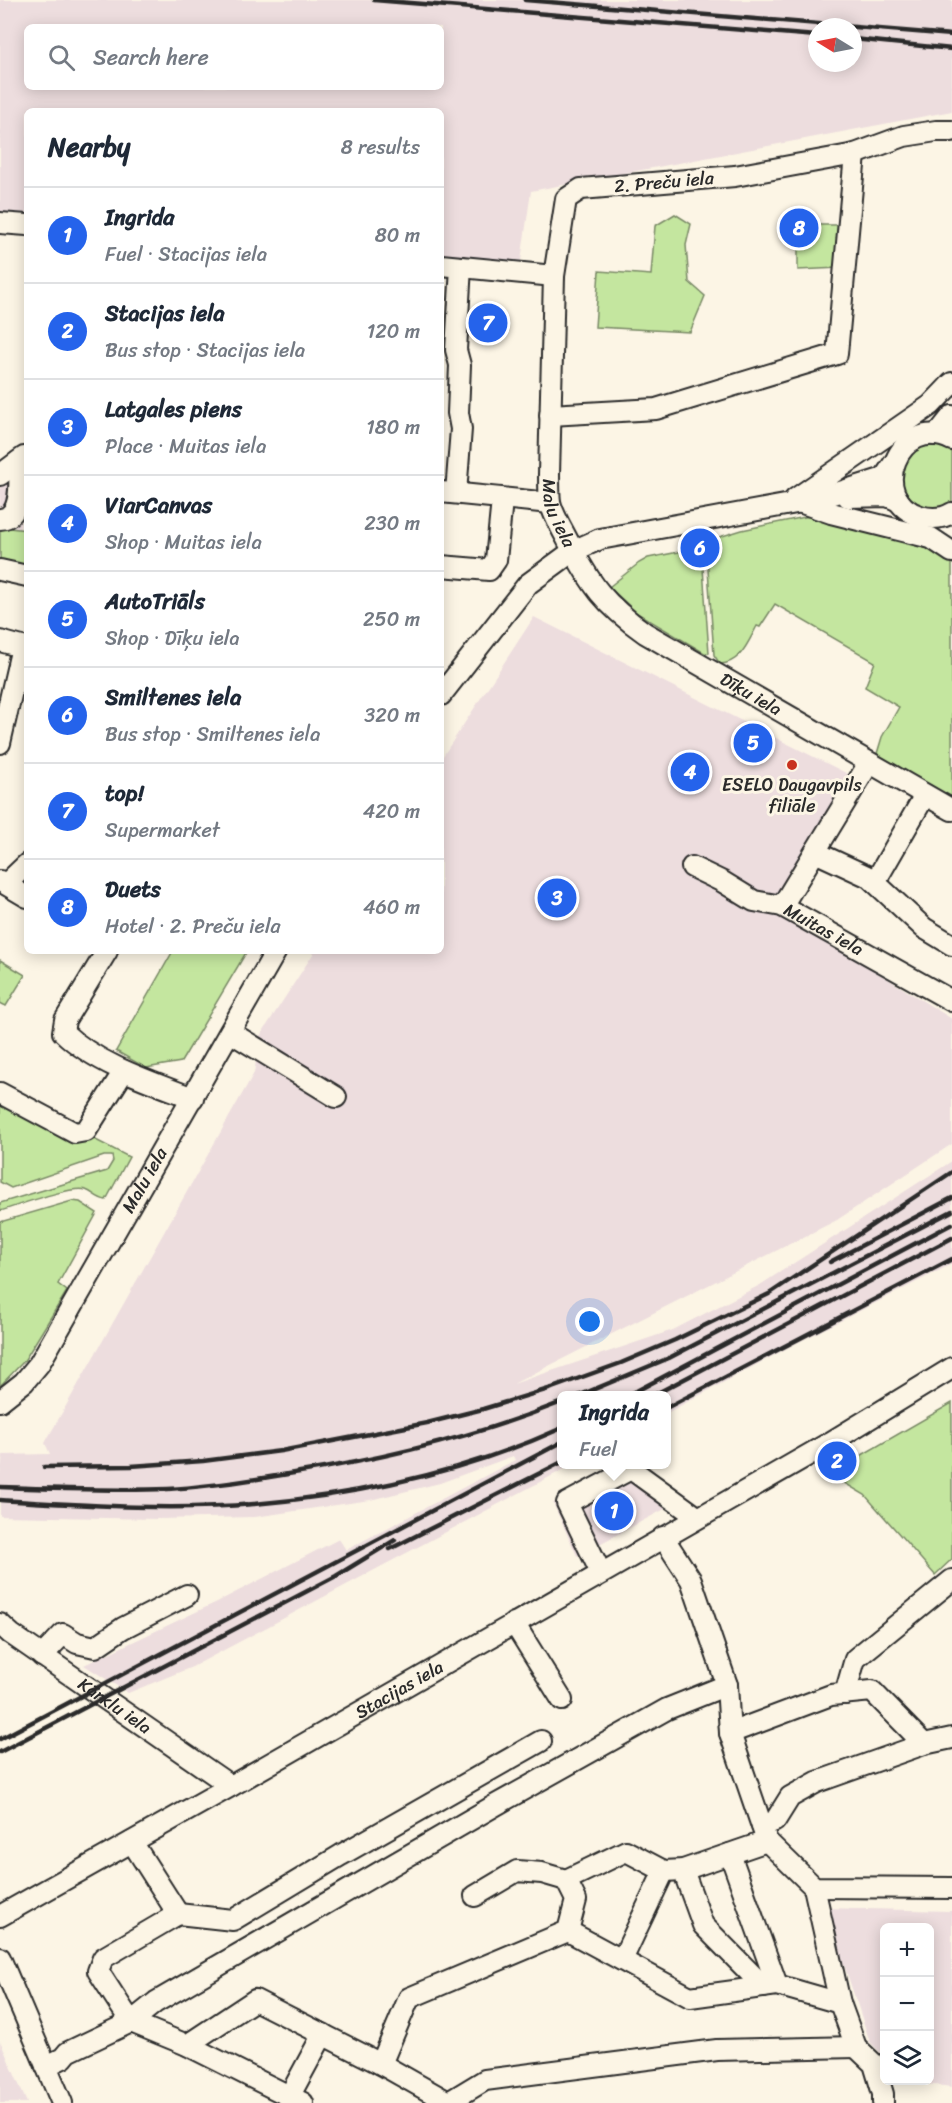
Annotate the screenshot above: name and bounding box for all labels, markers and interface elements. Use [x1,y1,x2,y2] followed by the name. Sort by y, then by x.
[808,18,862,72] north arrow
[24,24,444,90] search box
[93,38,209,77] text: Search here
[45,41,78,74] icon: search
[48,124,130,170] text: Nearby
[341,130,420,165] text: 8 results
[613,162,716,202] street label: 2. Preču iela
[105,198,174,237] text: Ingrida
[780,206,818,250] pin: 8
[63,218,72,253] text: 1
[375,218,420,253] text: 80 m
[105,237,267,272] text: Fuel · Stacijas iela
[105,294,225,333] text: Stacijas iela
[468,300,508,346] pin: 7
[62,314,73,349] text: 2
[367,314,420,349] text: 120 m
[105,333,305,368] text: Bus stop · Stacijas iela
[105,390,242,429] text: Latgales piens
[62,410,73,445] text: 3
[366,410,420,445] text: 180 m
[105,429,266,464] text: Place · Muitas iela
[533,479,585,554] street label: Malu iela
[105,486,212,525] text: ViarCanvas
[61,506,74,541] text: 4
[364,506,420,541] text: 230 m
[105,525,262,560] text: Shop · Muitas iela
[680,526,720,570] pin: 6
[105,582,205,621] text: AutoTriāls
[61,602,74,637] text: 5
[363,602,420,637] text: 250 m
[105,621,239,656] text: Shop · Dīķu iela
[714,663,788,725] street label: Dīķu iela
[105,678,241,717] text: Smiltenes iela
[62,698,73,733] text: 6
[364,698,420,733] text: 320 m
[105,717,320,752] text: Bus stop · Smiltenes iela
[734,720,772,766] pin: 5
[670,750,710,794] pin: 4
[785,758,799,772] marker: ESELO Daugavpils filiāle
[722,769,863,822] place label: ESELO Daugavpils filiāle
[105,774,143,813] text: top!
[62,794,73,829] text: 7
[363,794,420,829] text: 420 m
[105,813,220,848] text: Supermarket
[105,870,161,909] text: Duets
[538,876,576,920] pin: 3
[61,890,74,925] text: 8
[363,890,420,925] text: 460 m
[778,894,870,965] street label: Muitas iela
[105,909,281,944] text: Hotel · 2. Preču iela
[113,1140,177,1219] street label: Malu iela
[575,1307,604,1336] your location
[557,1391,671,1469] popup
[579,1393,649,1432] text: Ingrida
[579,1432,617,1467] text: Fuel
[818,1438,856,1484] pin: 2
[594,1488,634,1534] pin: 1
[349,1651,450,1728] street label: Stacijas iela
[71,1669,159,1743] street label: Kārklu iela
[880,1923,934,2085] map controls
[880,1923,934,1977] button: +
[880,1977,934,2031] button: −
[880,2031,934,2085] button: layers

